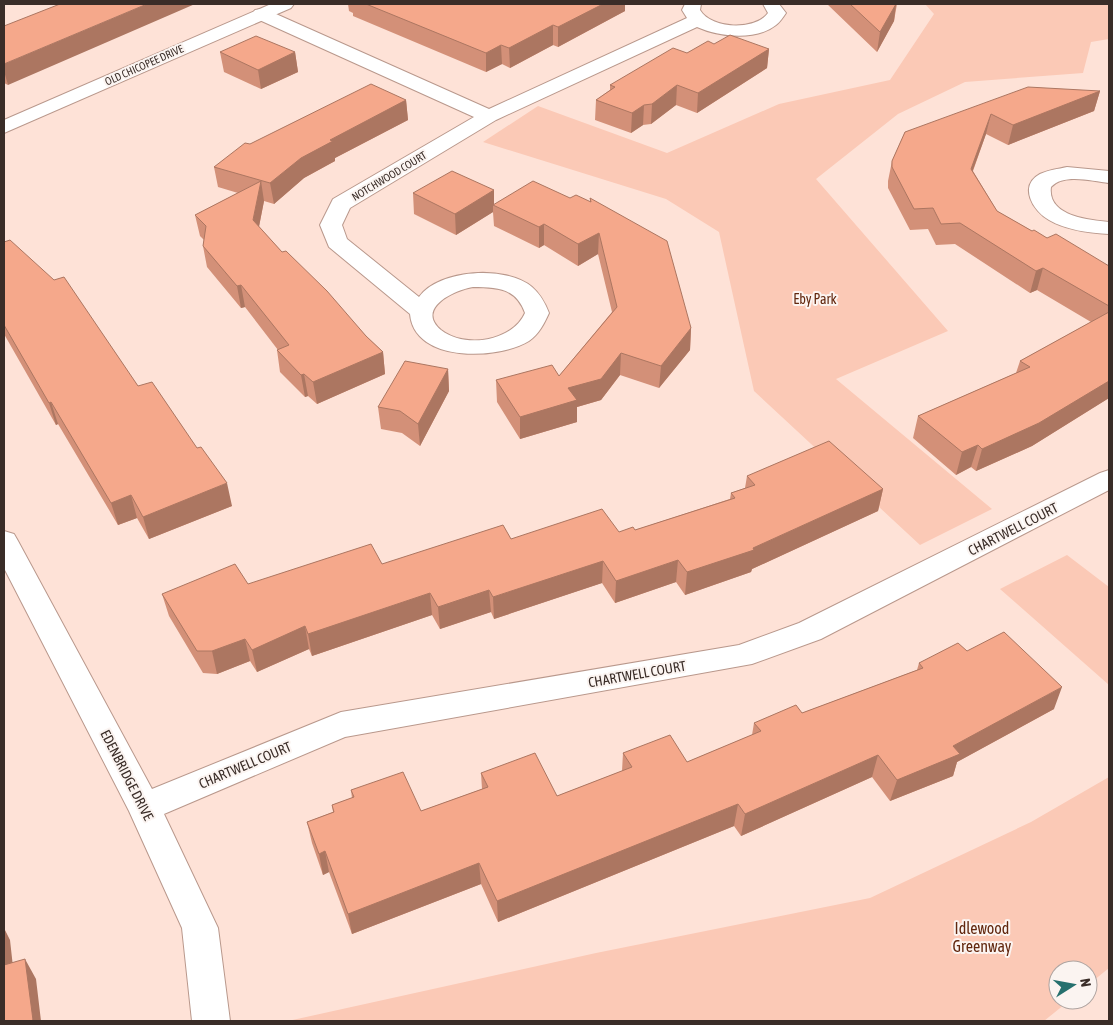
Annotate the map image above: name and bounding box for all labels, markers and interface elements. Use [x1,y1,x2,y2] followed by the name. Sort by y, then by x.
[103,42,185,88] street label: OLD CHICOPEE DRIVE
[349,149,429,203] street label: NOTCHWOOD COURT
[793,291,837,307] park label: Eby Park
[965,499,1061,559] street label: CHARTWELL COURT
[587,658,687,690] street label: CHARTWELL COURT
[97,727,157,823] street label: EDENBRIDGE DRIVE
[196,738,294,792] street label: CHARTWELL COURT
[953,919,1012,956] park label: Idlewood Greenway
[1048,960,1098,1010] north arrow
[1077,977,1094,988] text: N

